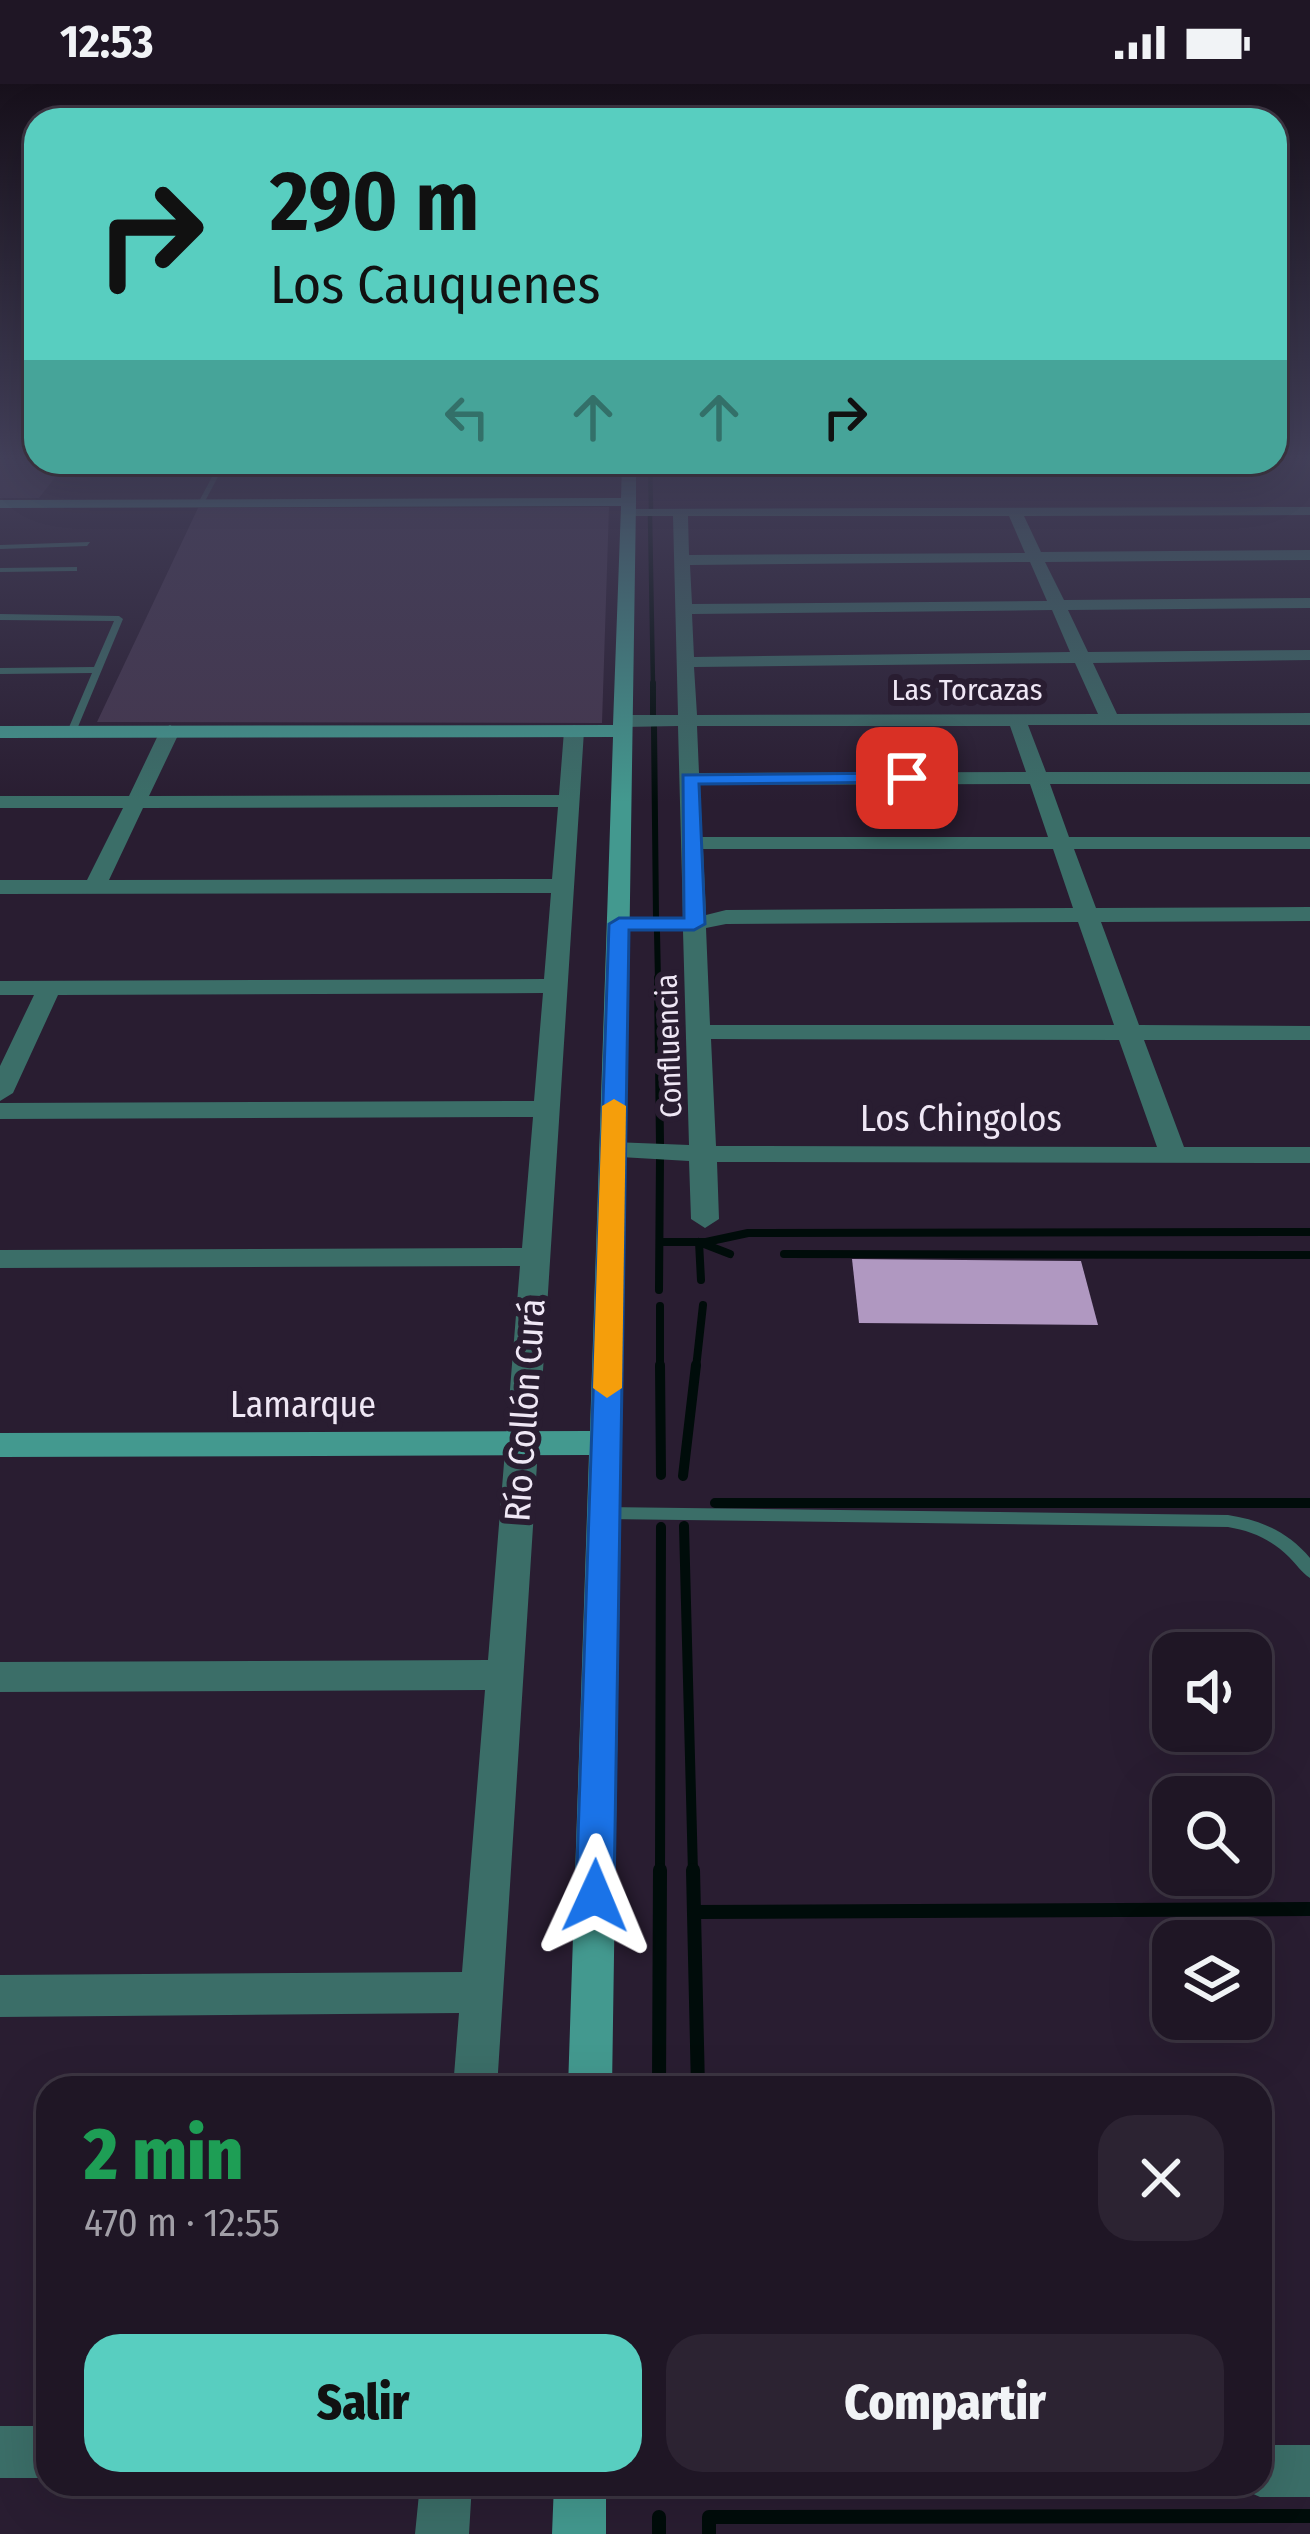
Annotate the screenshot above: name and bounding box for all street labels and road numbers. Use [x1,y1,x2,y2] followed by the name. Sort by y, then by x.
[891,672,1043,708] street label: Las Torcazas
[648,973,690,1119] street label: Confluencia
[860,1097,1062,1141] street label: Los Chingolos
[495,1297,555,1523] street label: Río Collón Curá
[230,1383,376,1427] street label: Lamarque

